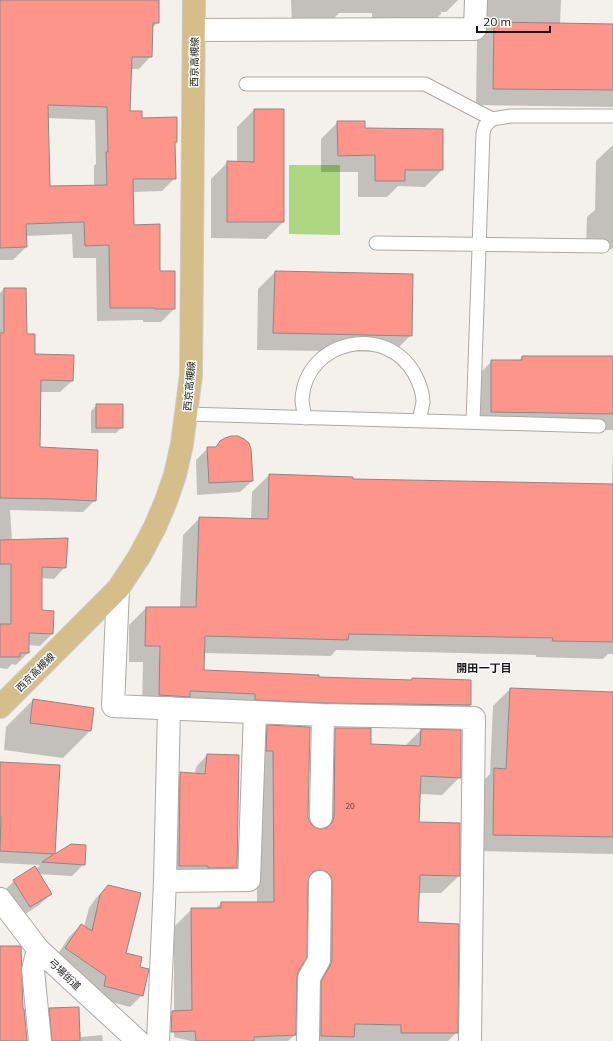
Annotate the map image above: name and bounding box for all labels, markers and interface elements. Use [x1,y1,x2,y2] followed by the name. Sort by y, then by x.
[477,8,550,34] scale bar
[483,14,511,29] text: 20 m
[188,37,201,87] street label: 西京高槻線
[181,361,198,412] street label: 西京高槻線
[13,650,58,695] street label: 西京高槻線
[457,661,512,675] district label: 開田一丁目
[345,801,355,811] house number: 20
[46,956,84,993] street label: 弓場街道

